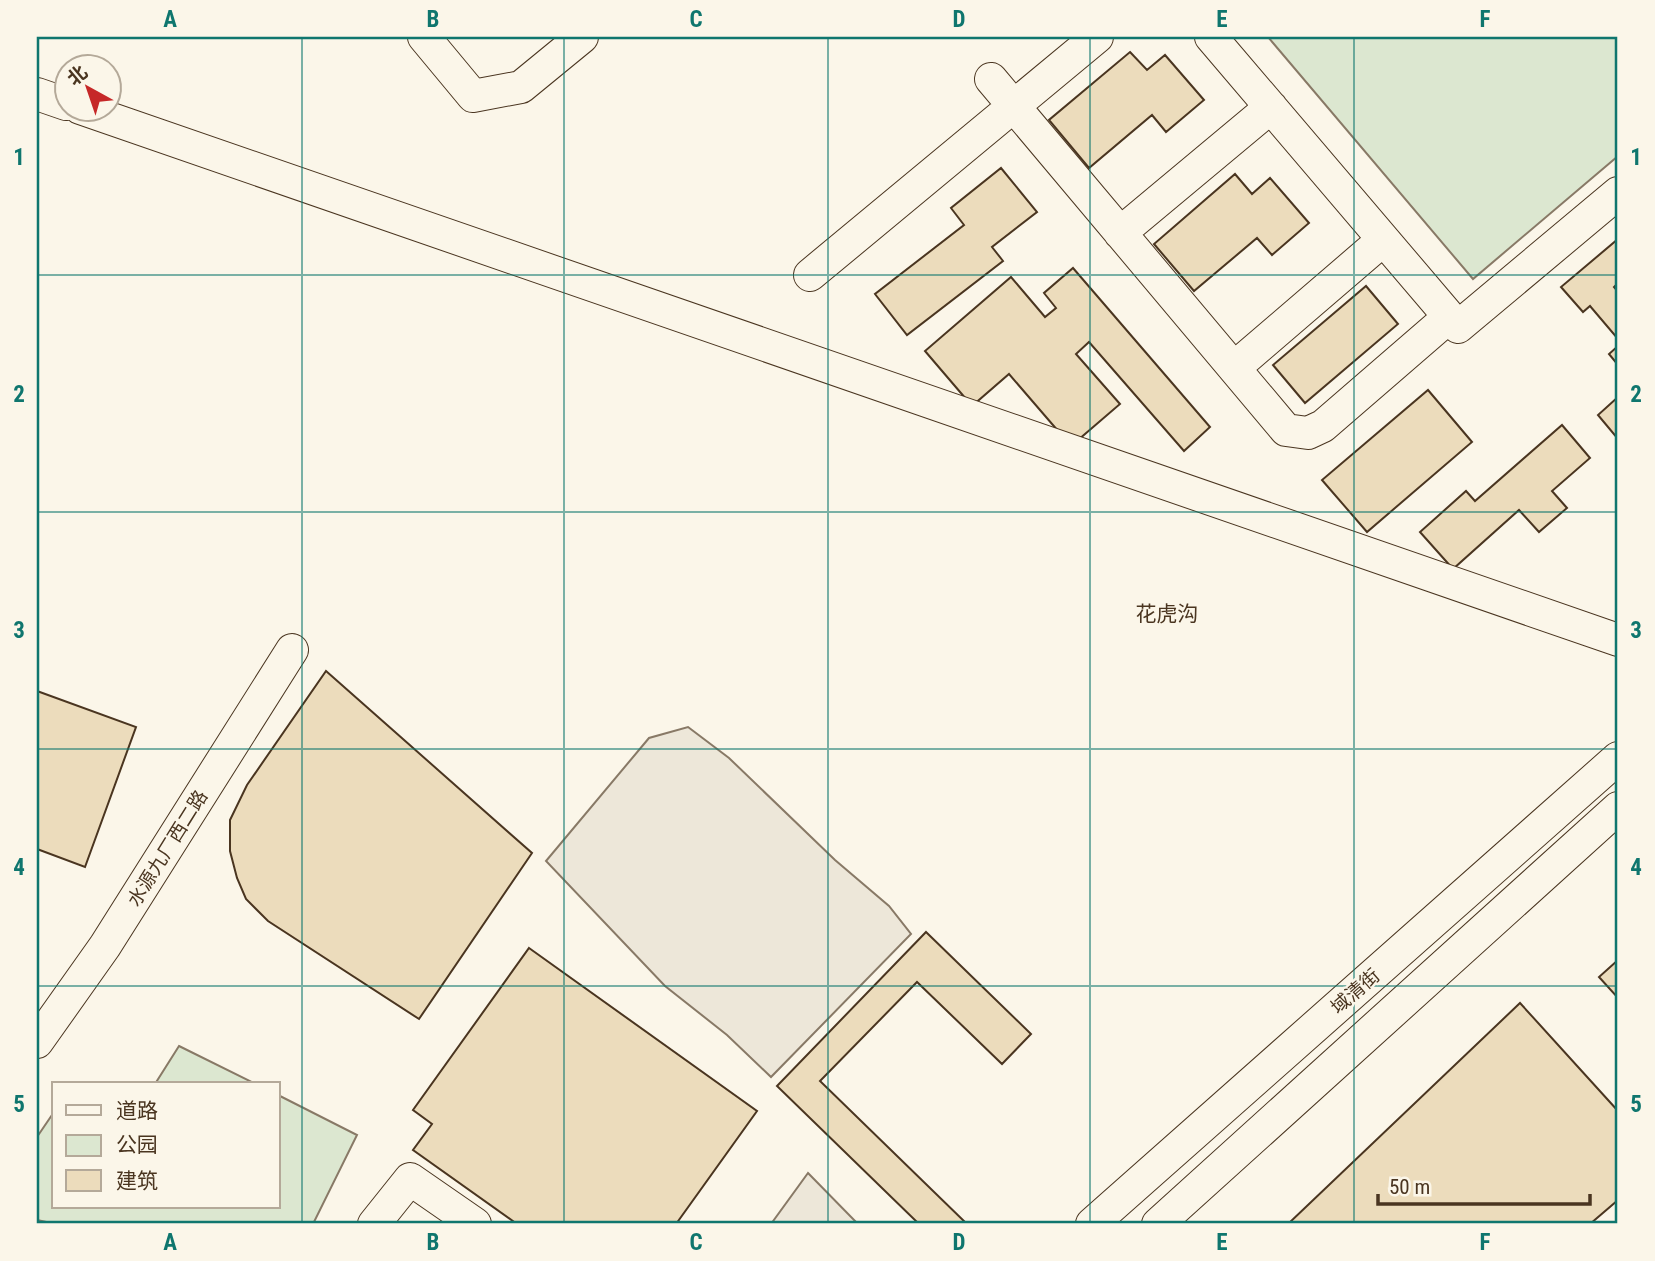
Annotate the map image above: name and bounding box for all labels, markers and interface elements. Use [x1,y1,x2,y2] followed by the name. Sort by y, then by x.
[163,6,177,33] text: A
[427,6,439,33] text: B
[689,6,703,33] text: C
[953,6,966,33] text: D
[1216,6,1228,33] text: E
[1480,6,1491,33] text: F
[52,52,122,122] north arrow
[63,60,92,90] text: 北
[13,144,25,171] text: 1
[1630,144,1642,171] text: 1
[13,381,25,408] text: 2
[1630,381,1642,408] text: 2
[1136,602,1199,626] district label: 花虎沟
[13,617,25,644] text: 3
[1630,617,1642,644] text: 3
[122,786,212,911] street label: 水源九厂西二路
[13,854,25,881] text: 4
[1630,854,1642,881] text: 4
[1326,964,1384,1019] street label: 域清街
[52,1082,280,1208] legend
[13,1091,25,1118] text: 5
[1630,1091,1642,1118] text: 5
[116,1099,158,1123] text: 道路
[116,1133,158,1157] text: 公园
[1378,1163,1590,1207] scale bar
[116,1169,158,1193] text: 建筑
[1389,1175,1430,1199] text: 50 m
[163,1229,177,1256] text: A
[427,1229,439,1256] text: B
[689,1229,703,1256] text: C
[953,1229,966,1256] text: D
[1216,1229,1228,1256] text: E
[1480,1229,1491,1256] text: F

